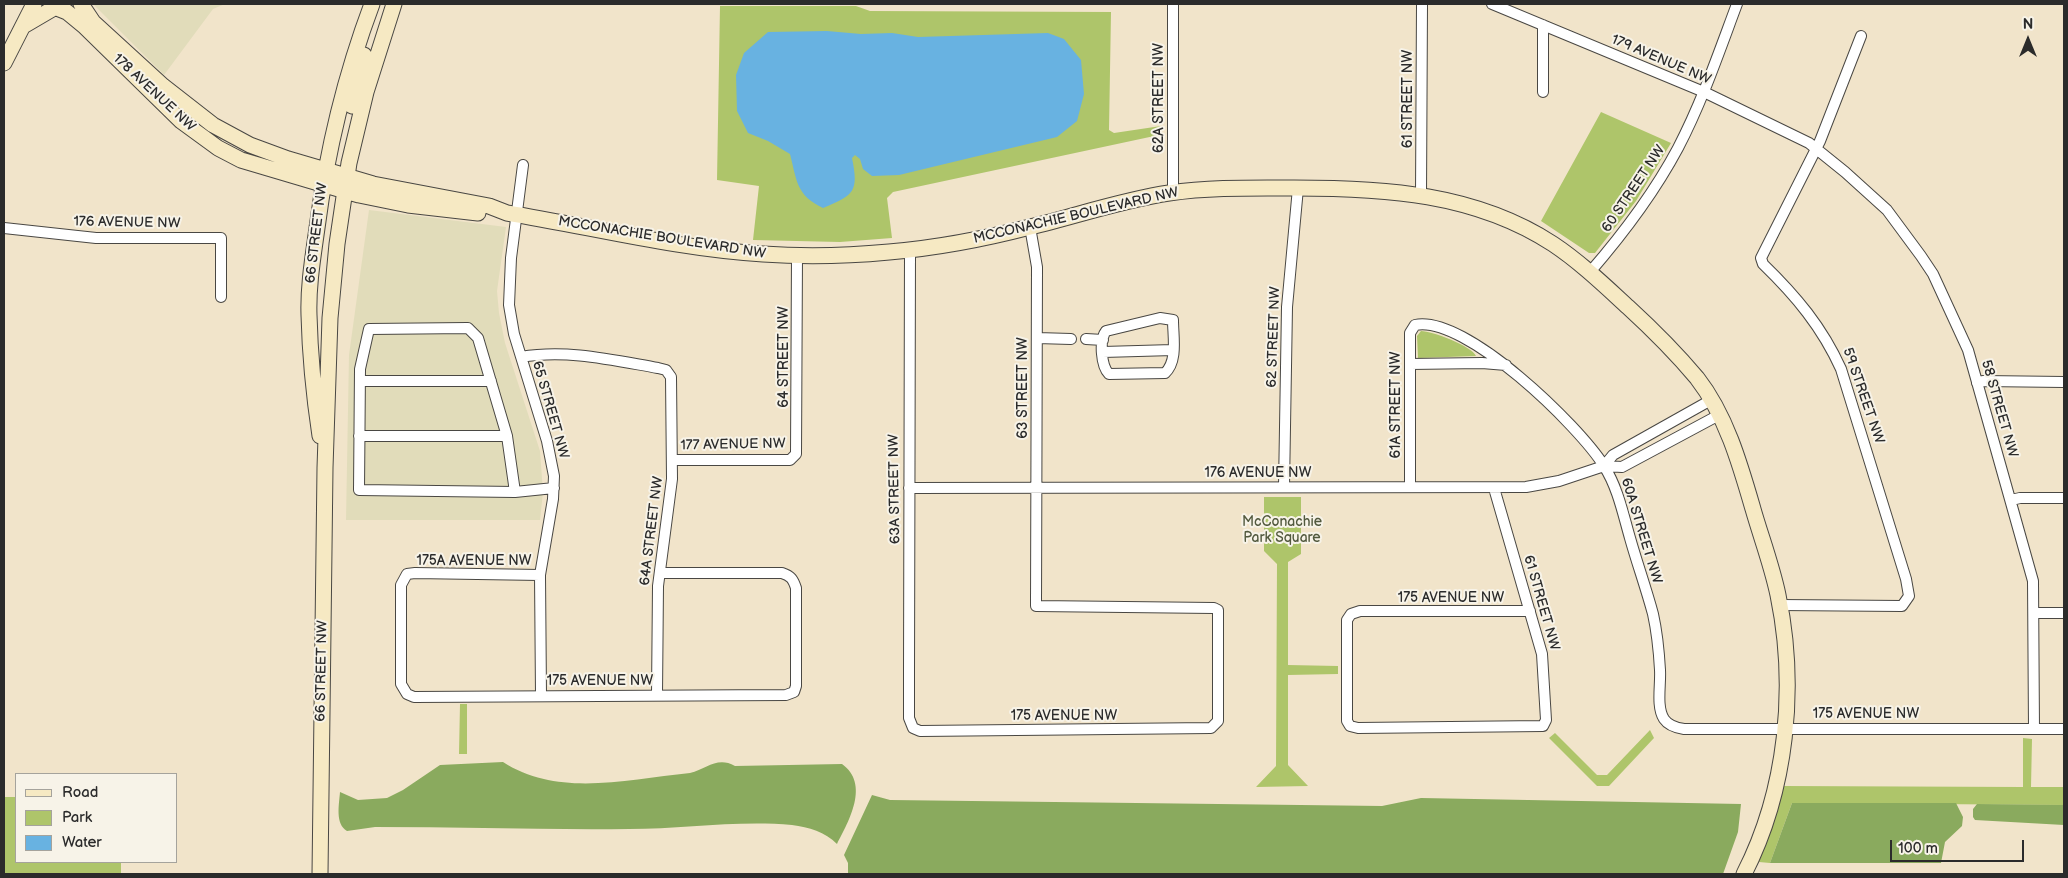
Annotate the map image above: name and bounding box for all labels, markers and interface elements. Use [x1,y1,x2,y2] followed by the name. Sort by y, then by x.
[2003,15,2053,65] north arrow
[2023,16,2033,33] text: N
[1609,31,1713,89] street label: 179 AVENUE NW
[1151,43,1167,153] street label: 62A STREET NW
[109,50,199,136] street label: 178 AVENUE NW
[1400,50,1416,148] street label: 61 STREET NW
[1599,142,1669,236] street label: 60 STREET NW
[302,182,332,284] street label: 66 STREET NW
[972,184,1180,248] street label: MCCONACHIE BOULEVARD NW
[557,213,767,263] street label: MCCONACHIE BOULEVARD NW
[73,214,181,232] street label: 176 AVENUE NW
[1264,286,1284,388] street label: 62 STREET NW
[776,306,792,408] street label: 64 STREET NW
[1015,337,1031,439] street label: 63 STREET NW
[1839,346,1887,446] street label: 59 STREET NW
[1388,352,1404,458] street label: 61A STREET NW
[1977,358,2021,460] street label: 58 STREET NW
[528,359,572,461] street label: 65 STREET NW
[886,434,904,544] street label: 63A STREET NW
[680,436,786,454] street label: 177 AVENUE NW
[1204,465,1312,481] street label: 176 AVENUE NW
[637,475,667,587] street label: 64A STREET NW
[1617,476,1665,586] street label: 60A STREET NW
[1242,514,1322,546] park label: McConachie Park Square
[416,553,532,569] street label: 175A AVENUE NW
[1519,553,1563,653] street label: 61 STREET NW
[1398,590,1504,606] street label: 175 AVENUE NW
[313,620,331,722] street label: 66 STREET NW
[547,673,653,689] street label: 175 AVENUE NW
[1813,706,1919,722] street label: 175 AVENUE NW
[1011,708,1117,724] street label: 175 AVENUE NW
[15,773,178,863] legend
[62,783,98,802] text: Road
[62,808,92,827] text: Park
[1893,830,2027,862] scale bar
[62,833,102,852] text: Water
[1898,839,1938,858] text: 100 m

